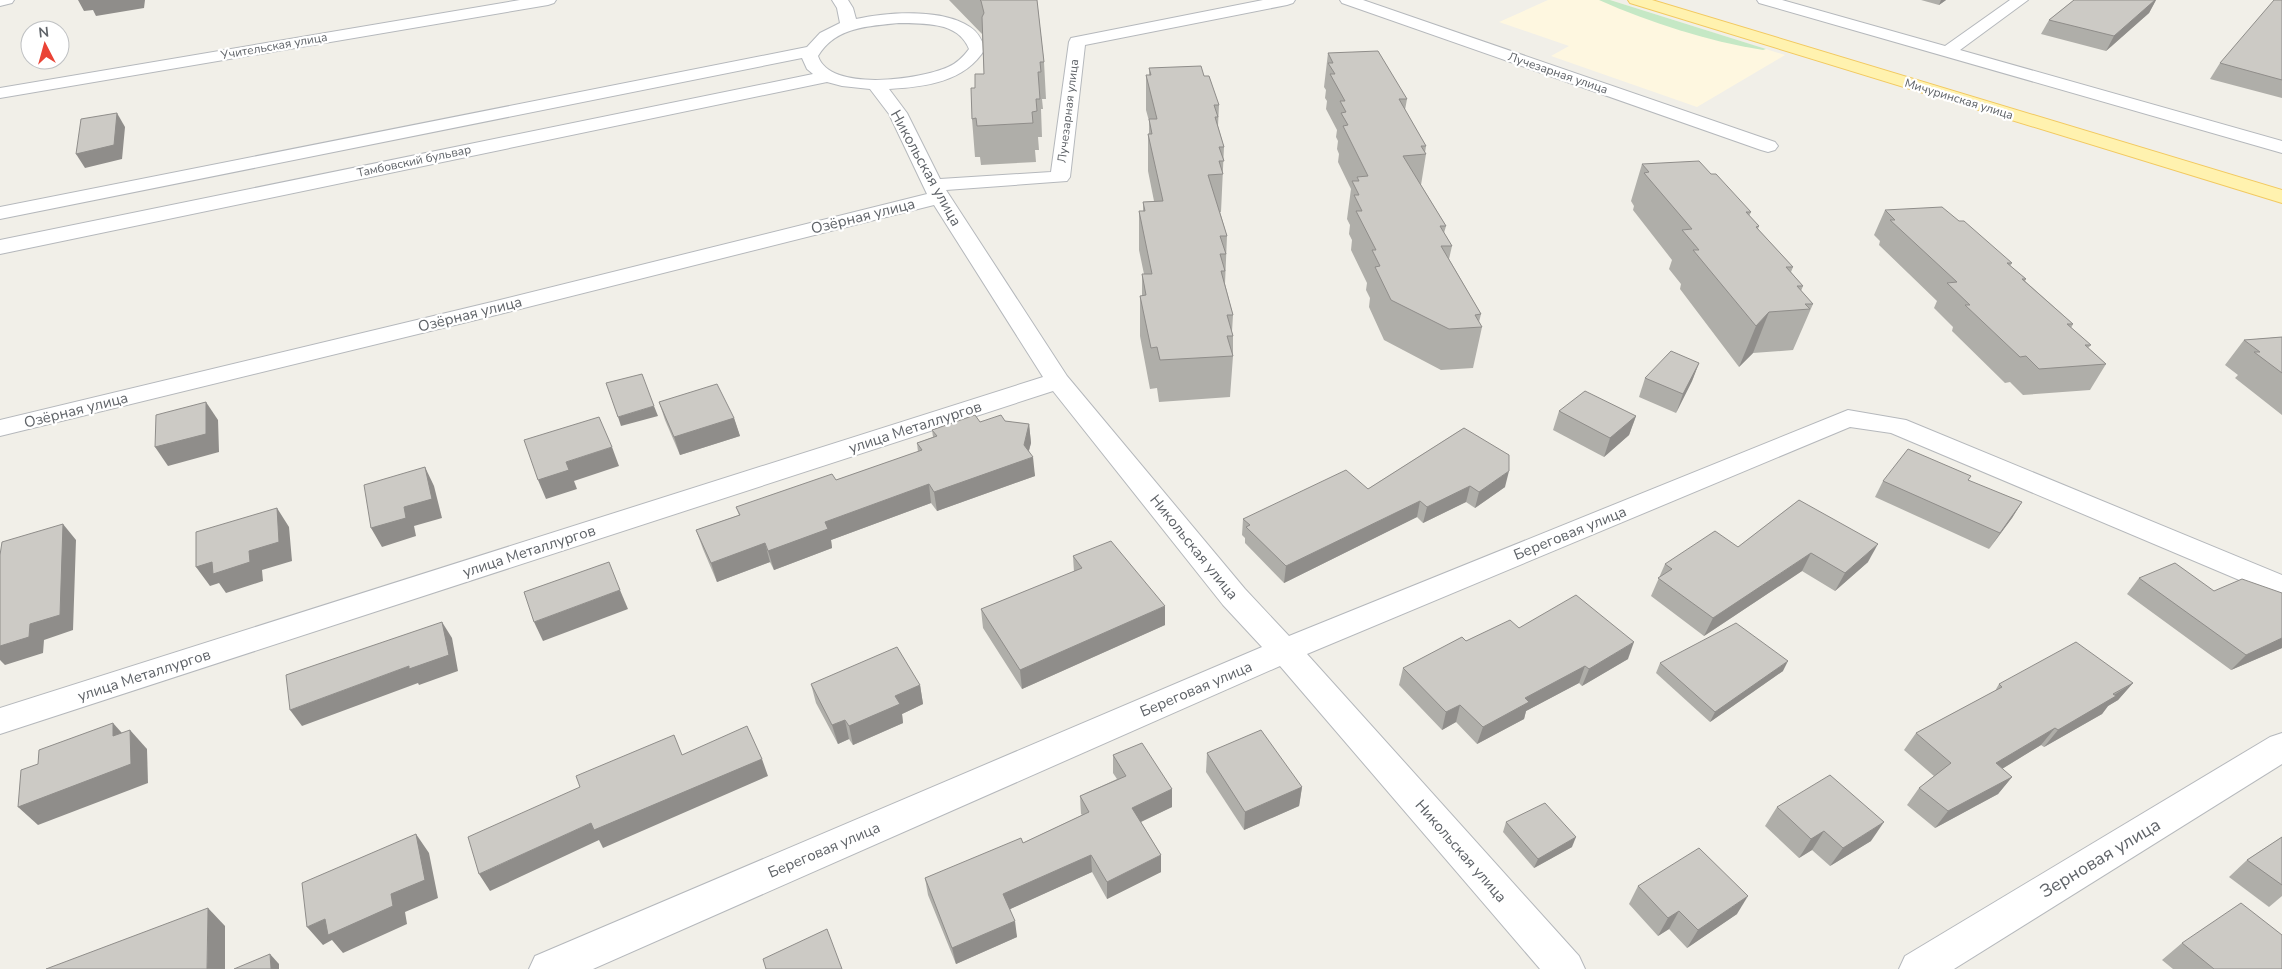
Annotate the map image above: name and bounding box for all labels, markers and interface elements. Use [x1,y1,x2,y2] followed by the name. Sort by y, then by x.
[20,20,70,70] north arrow
[37,23,50,43] text: N
[218,29,329,63] street label: Учительская улица
[1506,48,1610,98] street label: Лучезарная улица
[1054,58,1082,164] street label: Лучезарная улица
[1903,75,2015,123] street label: Мичуринская улица
[886,106,966,230] street label: Никольская улица
[356,141,472,181] street label: Тамбовский бульвар
[809,193,917,239] street label: Озёрная улица
[416,291,524,337] street label: Озёрная улица
[22,387,130,433] street label: Озёрная улица
[846,396,984,458] street label: улица Металлургов
[1145,490,1243,604] street label: Никольская улица
[1511,501,1629,565] street label: Береговая улица
[460,520,598,582] street label: улица Металлургов
[75,644,213,706] street label: улица Металлургов
[1137,656,1255,722] street label: Береговая улица
[1411,795,1511,907] street label: Никольская улица
[2035,812,2165,904] street label: Зерновая улица
[765,817,883,883] street label: Береговая улица

